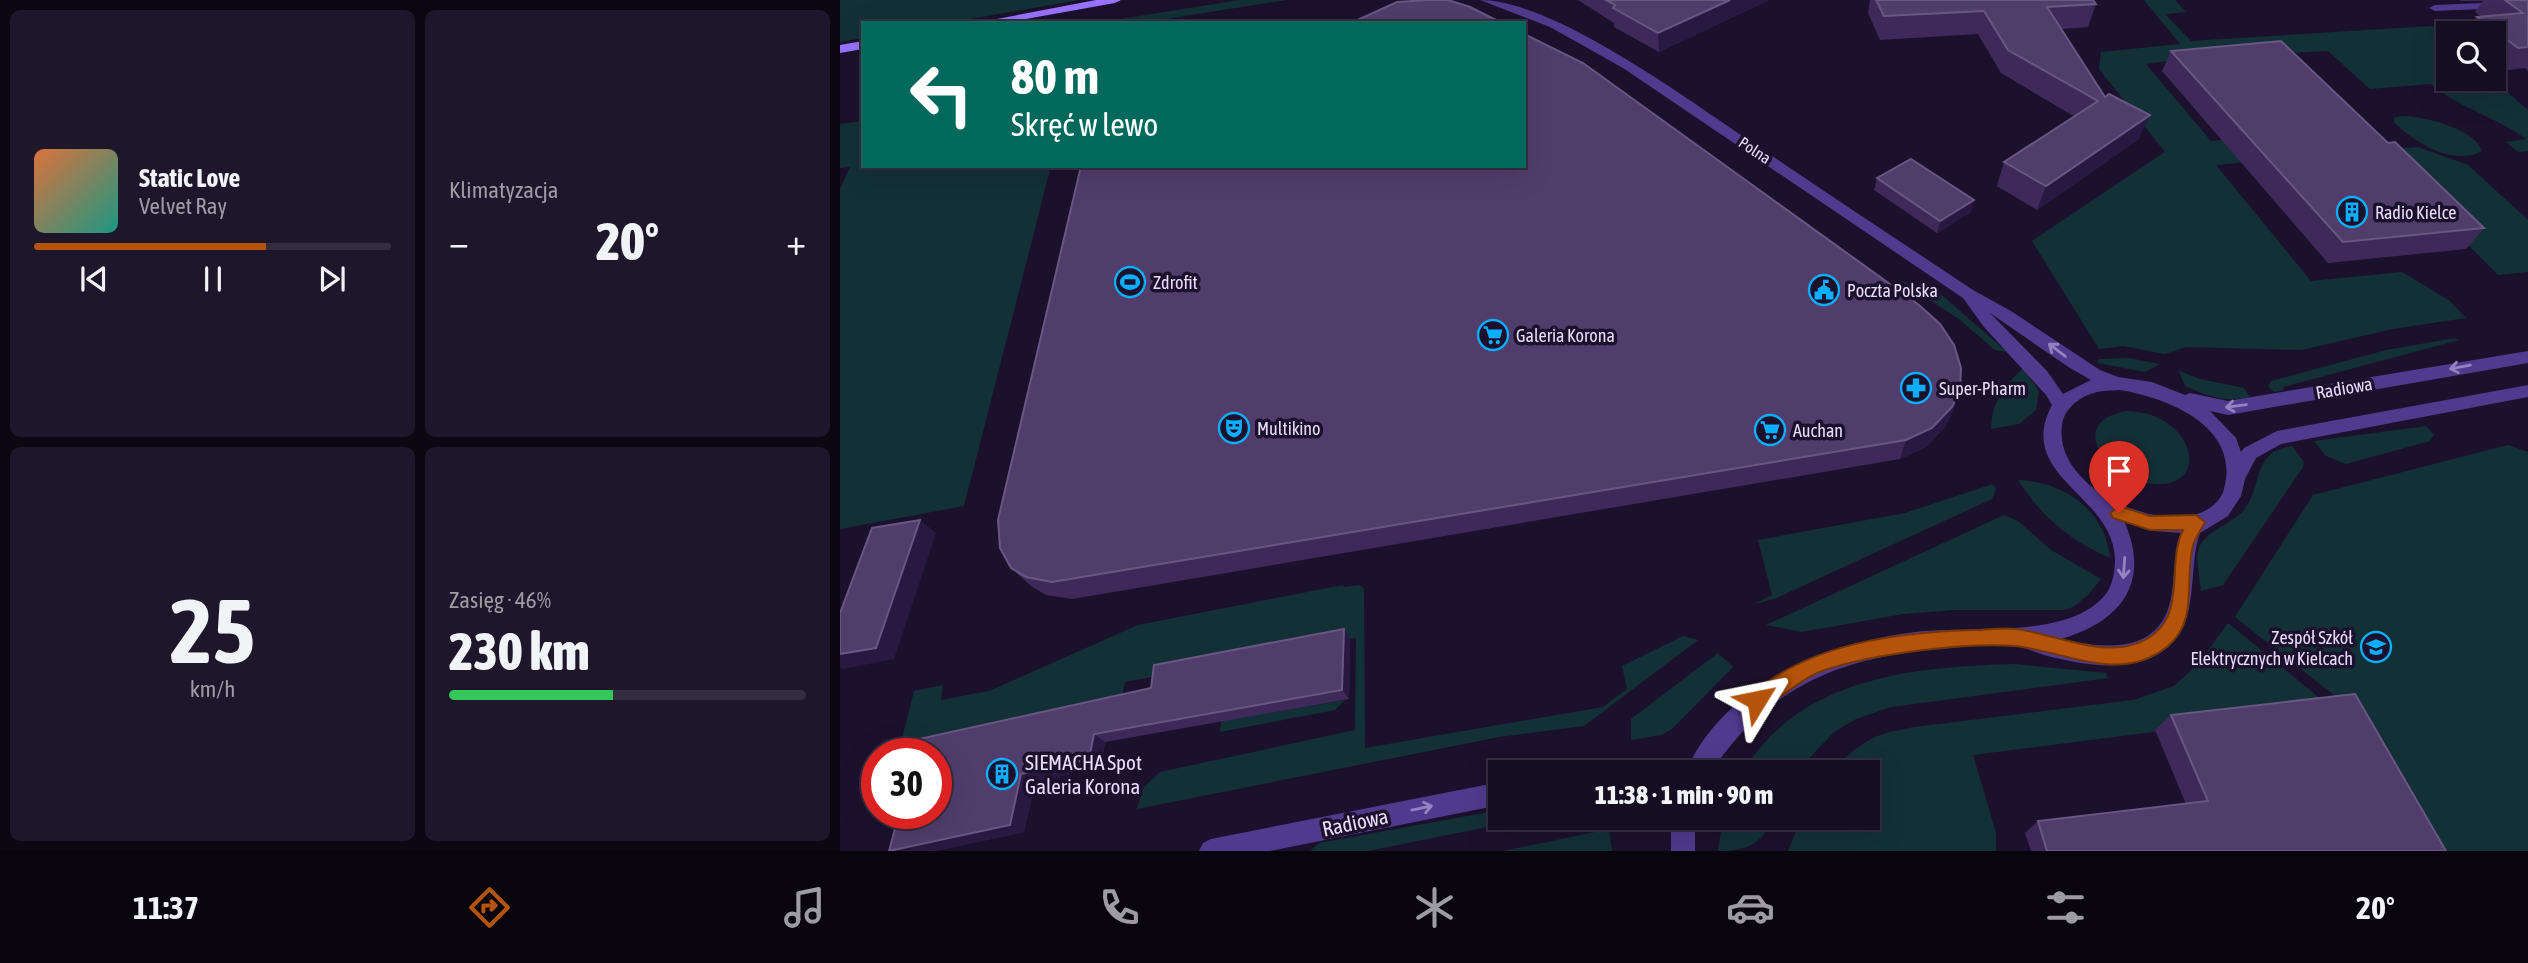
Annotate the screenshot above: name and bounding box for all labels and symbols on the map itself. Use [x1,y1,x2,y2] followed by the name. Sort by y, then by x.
[1736,133,1774,167] street label: Polna
[2335,195,2369,229] building icon: Radio Kielce
[2375,202,2457,223] place label: Radio Kielce
[1113,265,1147,299] sports icon: Zdrofit
[1153,272,1198,293] place label: Zdrofit
[1807,273,1841,307] public building icon: Poczta Polska
[1847,280,1938,301] place label: Poczta Polska
[1476,318,1510,352] supermarket icon: Galeria Korona
[1516,325,1615,346] place label: Galeria Korona
[2048,343,2067,357] one-way arrow
[2450,361,2472,374] one-way arrow
[1899,371,1933,405] pharmacy icon: Super-Pharm
[2314,373,2374,403] street label: Radiowa
[1939,378,2026,399] place label: Super-Pharm
[2226,400,2248,413] one-way arrow
[1217,411,1251,445] theatre icon: Multikino
[1753,413,1787,447] supermarket icon: Auchan
[1257,418,1321,439] place label: Multikino
[1793,420,1843,441] place label: Auchan
[2089,441,2149,513] pin
[2117,556,2130,579] one-way arrow
[2191,627,2353,669] place label: Zespół Szkół Elektrycznych w Kielcach
[2359,630,2393,664] school or university icon: Zespół Szkół Elektrycznych w Kielcach
[1720,663,1794,737] position arrow
[861,738,952,829] speed limit sign: 30
[1025,750,1142,798] place label: SIEMACHA Spot Galeria Korona
[985,757,1019,791] building icon: SIEMACHA Spot Galeria Korona
[1410,801,1433,814] one-way arrow
[1320,803,1390,841] street label: Radiowa

